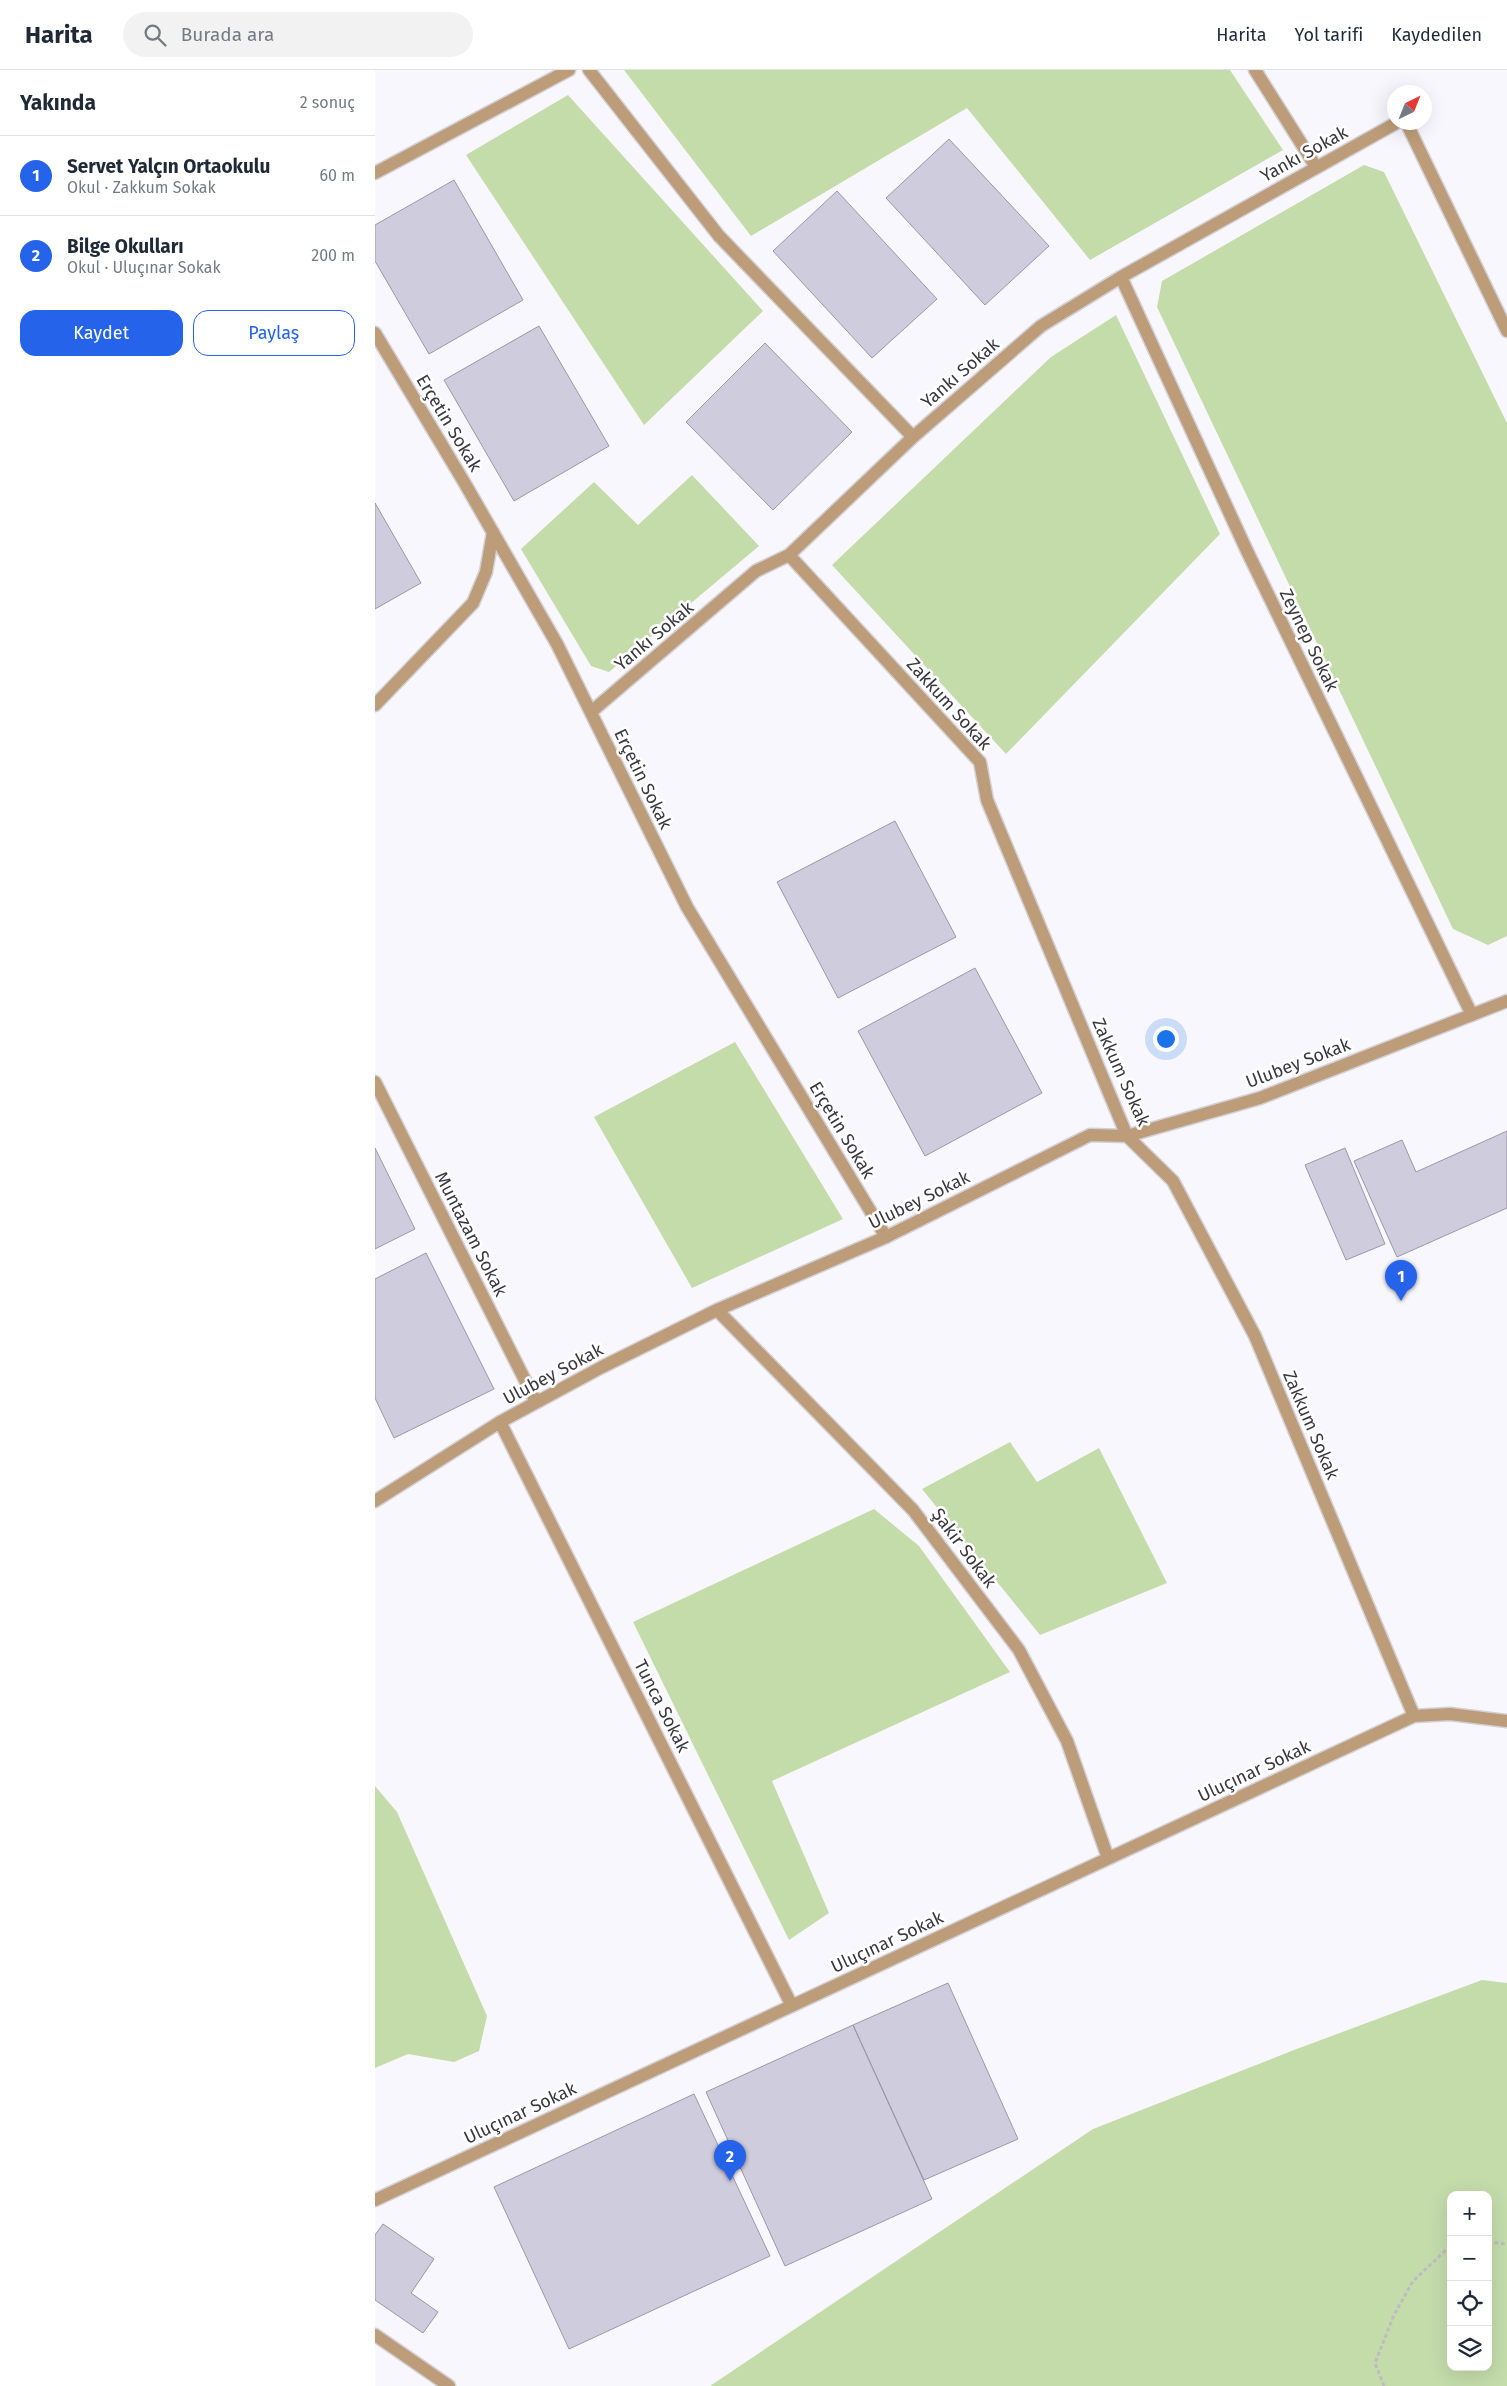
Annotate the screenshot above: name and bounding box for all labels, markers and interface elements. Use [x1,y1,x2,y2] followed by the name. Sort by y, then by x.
[123,12,473,57] search box
[25,21,93,49] text: Harita
[141,21,169,49] icon: search
[181,23,274,46] text: Burada ara
[1216,24,1267,46] text: Harita
[1295,24,1363,46] text: Yol tarifi
[1391,24,1482,46] text: Kaydedilen
[1387,85,1432,130] north arrow
[20,90,96,116] text: Yakında
[300,93,355,112] text: 2 sonuç
[1257,121,1352,187] street label: Yankı Sokak
[67,155,270,178] text: Servet Yalçın Ortaokulu
[32,166,40,185] text: 1
[320,166,355,185] text: 60 m
[67,178,216,197] text: Okul · Zakkum Sokak
[67,235,184,258] text: Bilge Okulları
[32,246,40,265] text: 2
[311,246,355,265] text: 200 m
[67,258,221,277] text: Okul · Uluçınar Sokak
[20,310,183,356] button: Kaydet
[193,310,355,356] button: Paylaş
[916,333,1004,413] street label: Yankı Sokak
[411,371,487,476] street label: Erçetin Sokak
[1275,585,1344,696] street label: Zeynep Sokak
[610,596,699,675] street label: Yankı Sokak
[902,653,997,755] street label: Zakkum Sokak
[609,725,677,834] street label: Erçetin Sokak
[1087,1014,1155,1130] street label: Zakkum Sokak
[1153,1026,1179,1052] your location
[1243,1033,1354,1093] street label: Ulubey Sokak
[804,1078,880,1183] street label: Erçetin Sokak
[865,1166,974,1234] street label: Ulubey Sokak
[430,1168,512,1301] street label: Muntazam Sokak
[1385,1260,1417,1301] pin: 1
[499,1338,607,1410] street label: Ulubey Sokak
[1278,1367,1344,1483] street label: Zakkum Sokak
[927,1504,1002,1593] street label: Şakir Sokak
[629,1656,695,1757] street label: Tunca Sokak
[1194,1735,1314,1807] street label: Uluçınar Sokak
[827,1906,947,1978] street label: Uluçınar Sokak
[460,2077,580,2149] street label: Uluçınar Sokak
[714,2140,746,2181] pin: 2
[1447,2191,1492,2371] map controls
[1447,2191,1492,2236] button: +
[1447,2236,1492,2281] button: −
[1447,2281,1492,2326] button: locate
[1447,2326,1492,2371] button: layers

